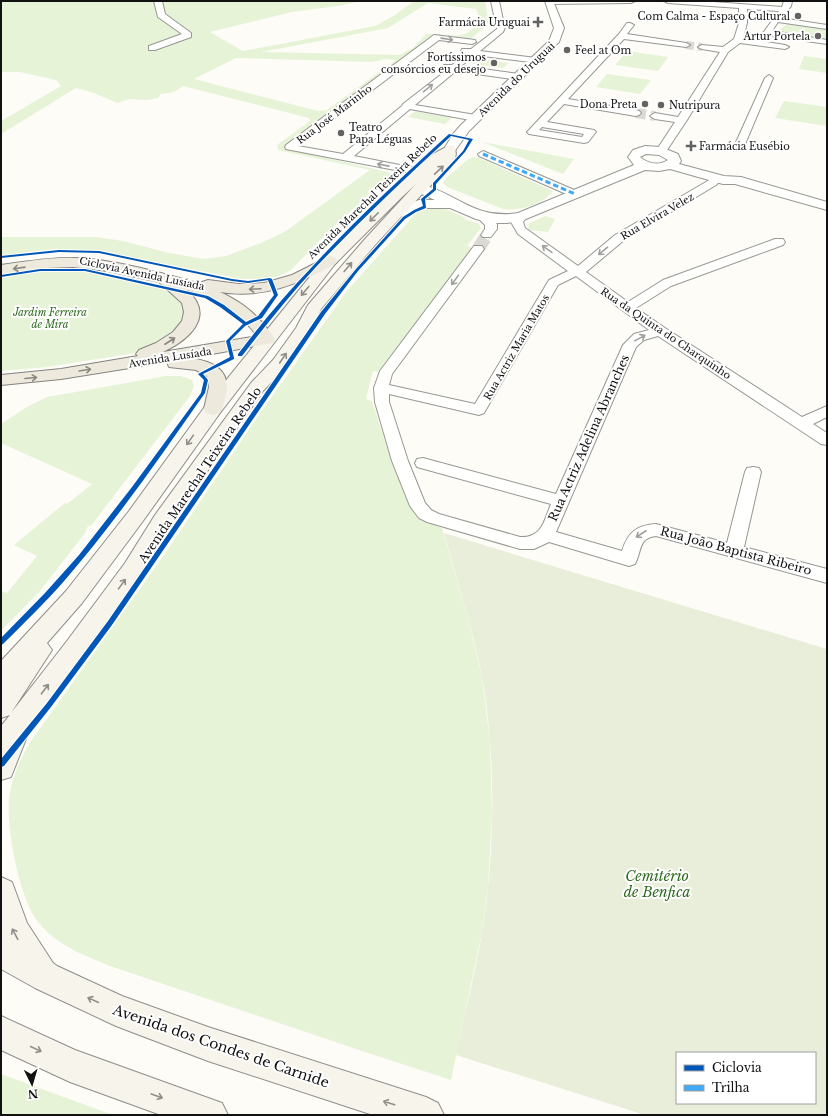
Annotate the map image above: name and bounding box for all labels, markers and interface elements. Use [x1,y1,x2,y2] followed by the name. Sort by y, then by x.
[638,10,790,23] place label: Com Calma - Espaço Cultural
[793,11,803,21] marker: Com Calma - Espaço Cultural
[439,16,531,29] place label: Farmácia Uruguai
[533,17,543,27] marker: Farmácia Uruguai
[742,30,810,43] place label: Artur Portela
[813,31,823,41] marker: Artur Portela
[440,35,453,43] one-way arrow
[475,39,558,120] street label: Avenida do Uruguai
[575,44,632,57] place label: Feel at Om
[562,45,572,55] marker: Feel at Om
[381,51,486,76] place label: Fortíssimos consórcios eu desejo
[489,58,499,68] marker: Fortíssimos consórcios eu desejo
[294,82,375,147] street label: Rua José Marinho
[423,84,434,92] one-way arrow
[580,98,637,111] place label: Dona Preta
[640,99,650,109] marker: Dona Preta
[669,99,721,112] place label: Nutripura
[656,100,666,110] marker: Nutripura
[349,121,413,146] place label: Teatro Papa Léguas
[336,128,346,138] marker: Teatro Papa Léguas
[304,131,440,262] street label: Avenida Marechal Teixeira Rebelo
[699,140,790,153] place label: Farmácia Eusébio
[686,141,696,151] marker: Farmácia Eusébio
[377,161,390,169] one-way arrow
[433,166,444,175] one-way arrow
[618,190,697,243] street label: Rua Elvira Velez
[369,212,379,222] one-way arrow
[541,245,552,253] one-way arrow
[597,247,608,256] one-way arrow
[78,254,206,293] street label: Ciclovia Avenida Lusíada
[343,262,352,272] one-way arrow
[13,264,26,272] one-way arrow
[451,275,459,286] one-way arrow
[249,285,262,292] one-way arrow
[301,285,310,296] one-way arrow
[598,285,734,382] street label: Rua da Quinta do Charquinho
[481,292,552,402] street label: Rua Actriz Maria Matos
[12,306,87,331] park label: Jardim Ferreira de Mira
[634,334,646,342] one-way arrow
[164,337,176,345] one-way arrow
[127,344,213,371] street label: Avenida Lusíada
[545,352,632,524] street label: Rua Actriz Adelina Abranches
[279,353,287,364] one-way arrow
[78,366,91,374] one-way arrow
[24,374,37,382] one-way arrow
[134,384,264,566] street label: Avenida Marechal Teixeira Rebelo
[186,435,194,446] one-way arrow
[659,523,814,578] street label: Rua João Baptista Ribeiro
[636,530,647,539] one-way arrow
[118,579,126,590] one-way arrow
[41,684,49,695] one-way arrow
[624,867,690,901] park label: Cemitério de Benfica
[11,928,19,940] one-way arrow
[88,996,100,1003] one-way arrow
[109,1000,332,1092] street label: Avenida dos Condes de Carnide
[30,1046,42,1053] one-way arrow
[676,1052,816,1104] legend
[712,1060,762,1075] text: Ciclovia
[12,1064,52,1104] north arrow
[712,1080,750,1095] text: Trilha
[26,1087,39,1101] text: N
[151,1093,163,1101] one-way arrow
[382,1099,395,1106] one-way arrow

